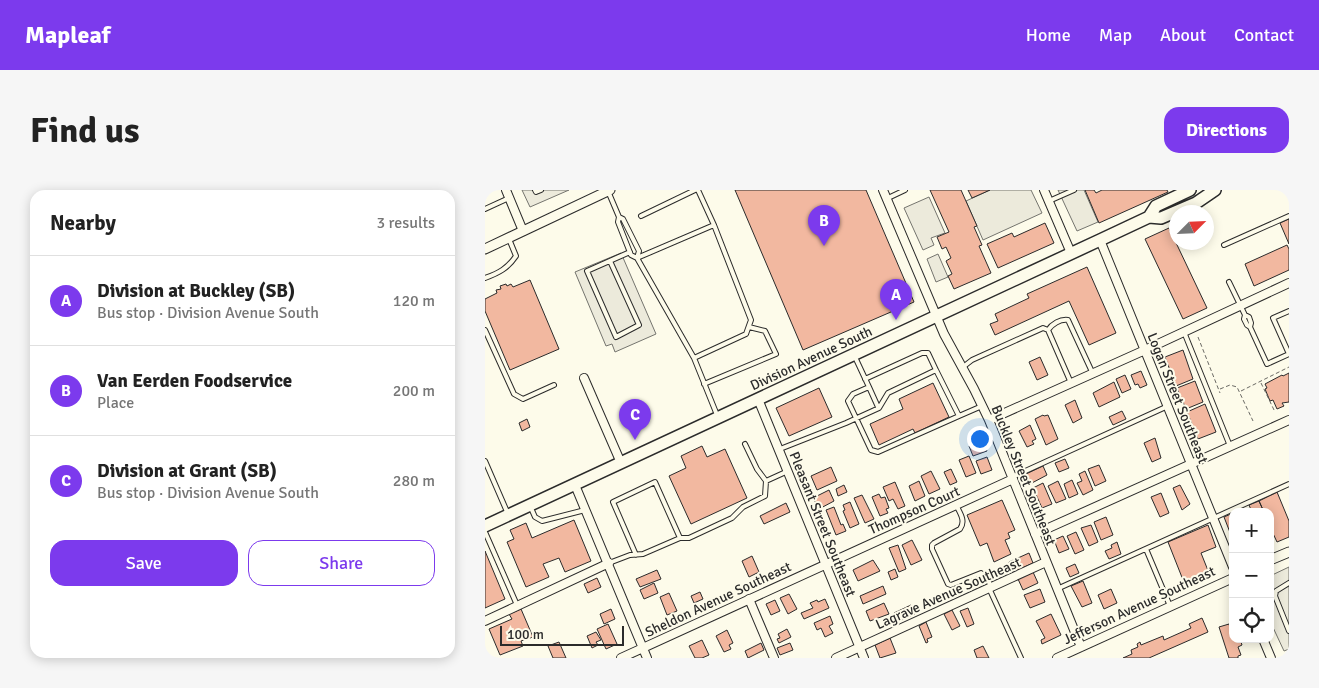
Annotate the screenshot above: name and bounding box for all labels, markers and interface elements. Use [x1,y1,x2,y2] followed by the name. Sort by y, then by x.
[25,20,110,50] text: Mapleaf
[1026,24,1071,46] text: Home
[1099,24,1132,46] text: Map
[1160,24,1206,46] text: About
[1234,24,1294,46] text: Contact
[1164,107,1289,153] button: Directions
[30,109,140,152] text: Find us
[808,205,840,246] pin: B
[1169,205,1214,250] north arrow
[50,210,116,236] text: Nearby
[376,213,435,233] text: 3 results
[97,279,295,303] text: Division at Buckley (SB)
[880,279,912,320] pin: A
[61,291,71,311] text: A
[393,291,435,311] text: 120 m
[97,303,319,323] text: Bus stop · Division Avenue South
[747,323,875,394] street label: Division Avenue South
[1144,330,1212,466] street label: Logan Street Southeast
[97,369,292,393] text: Van Eerden Foodservice
[61,381,71,401] text: B
[393,381,435,401] text: 200 m
[97,393,134,413] text: Place
[619,399,651,440] pin: C
[988,403,1060,548] street label: Buckley Street Southeast
[967,426,993,452] your location
[786,449,859,599] street label: Pleasant Street Southeast
[97,459,277,483] text: Division at Grant (SB)
[61,471,71,491] text: C
[393,471,435,491] text: 280 m
[97,483,319,503] text: Bus stop · Division Avenue South
[866,483,963,538] street label: Thompson Court
[1229,508,1274,643] map controls
[1229,508,1274,553] button: +
[50,540,238,586] button: Save
[248,540,435,586] button: Share
[1229,553,1274,598] button: −
[873,554,1023,633] street label: Lagrave Avenue Southeast
[643,558,794,641] street label: Sheldon Avenue Southeast
[1061,563,1218,648] street label: Jefferson Avenue Southeast
[1229,598,1274,643] button: locate
[500,623,624,646] scale bar
[507,626,544,643] text: 100 m

